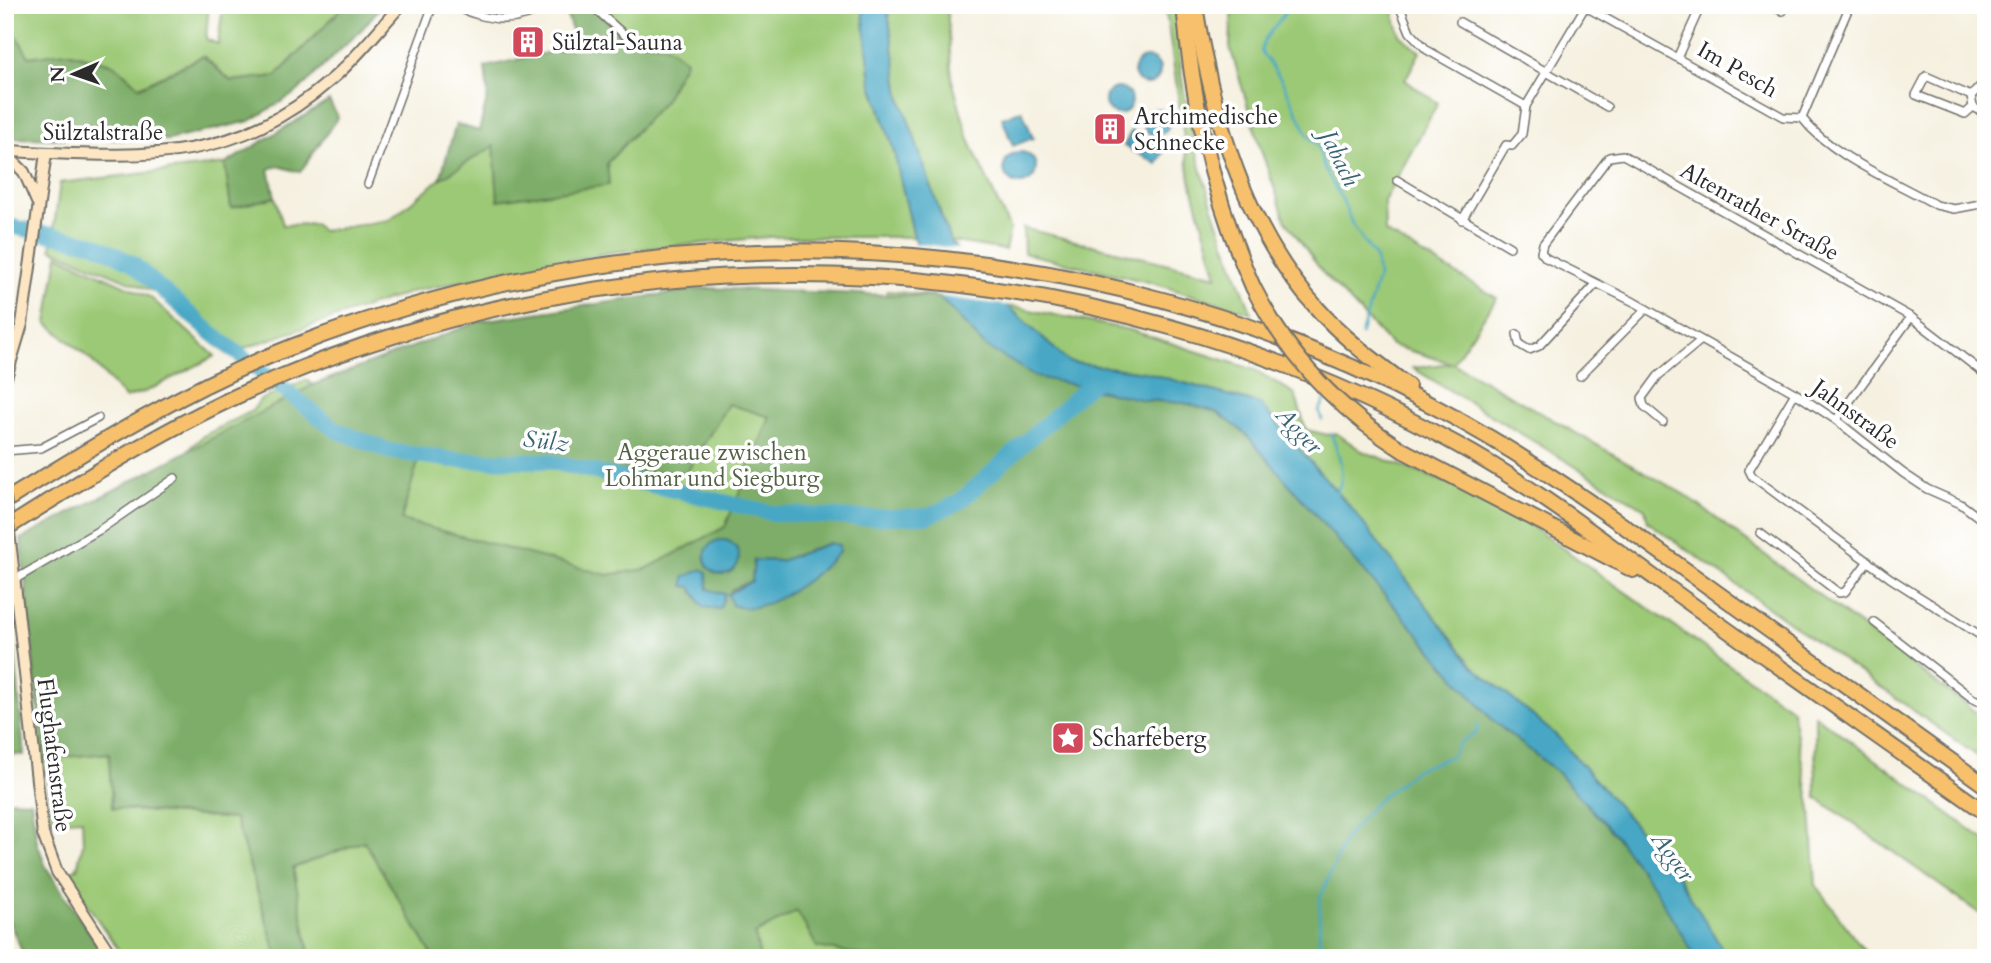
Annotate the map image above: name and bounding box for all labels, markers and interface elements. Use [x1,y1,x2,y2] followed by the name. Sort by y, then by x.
[509,23,547,61] building icon: Sülztal-Sauna
[552,27,683,58] place label: Sülztal-Sauna
[1692,34,1784,105] street label: Im Pesch
[38,38,108,108] north arrow
[45,65,71,83] text: N
[1134,101,1278,158] place label: Archimedische Schnecke
[1091,110,1129,148] building icon: Archimedische Schnecke
[43,117,163,148] street label: Sülztalstraße
[1310,120,1368,193] water label: Jabach
[1675,155,1845,268] street label: Altenrather Straße
[1803,370,1906,457] street label: Jahnstraße
[1267,398,1330,462] water label: Agger
[522,423,571,460] water label: Sülz
[605,437,819,494] park label: Aggeraue zwischen Lohmar und Siegburg
[30,676,79,834] street label: Flughafenstraße
[1049,719,1087,757] place icon: Scharfeberg
[1092,723,1207,754] place label: Scharfeberg
[1643,824,1703,889] water label: Agger

